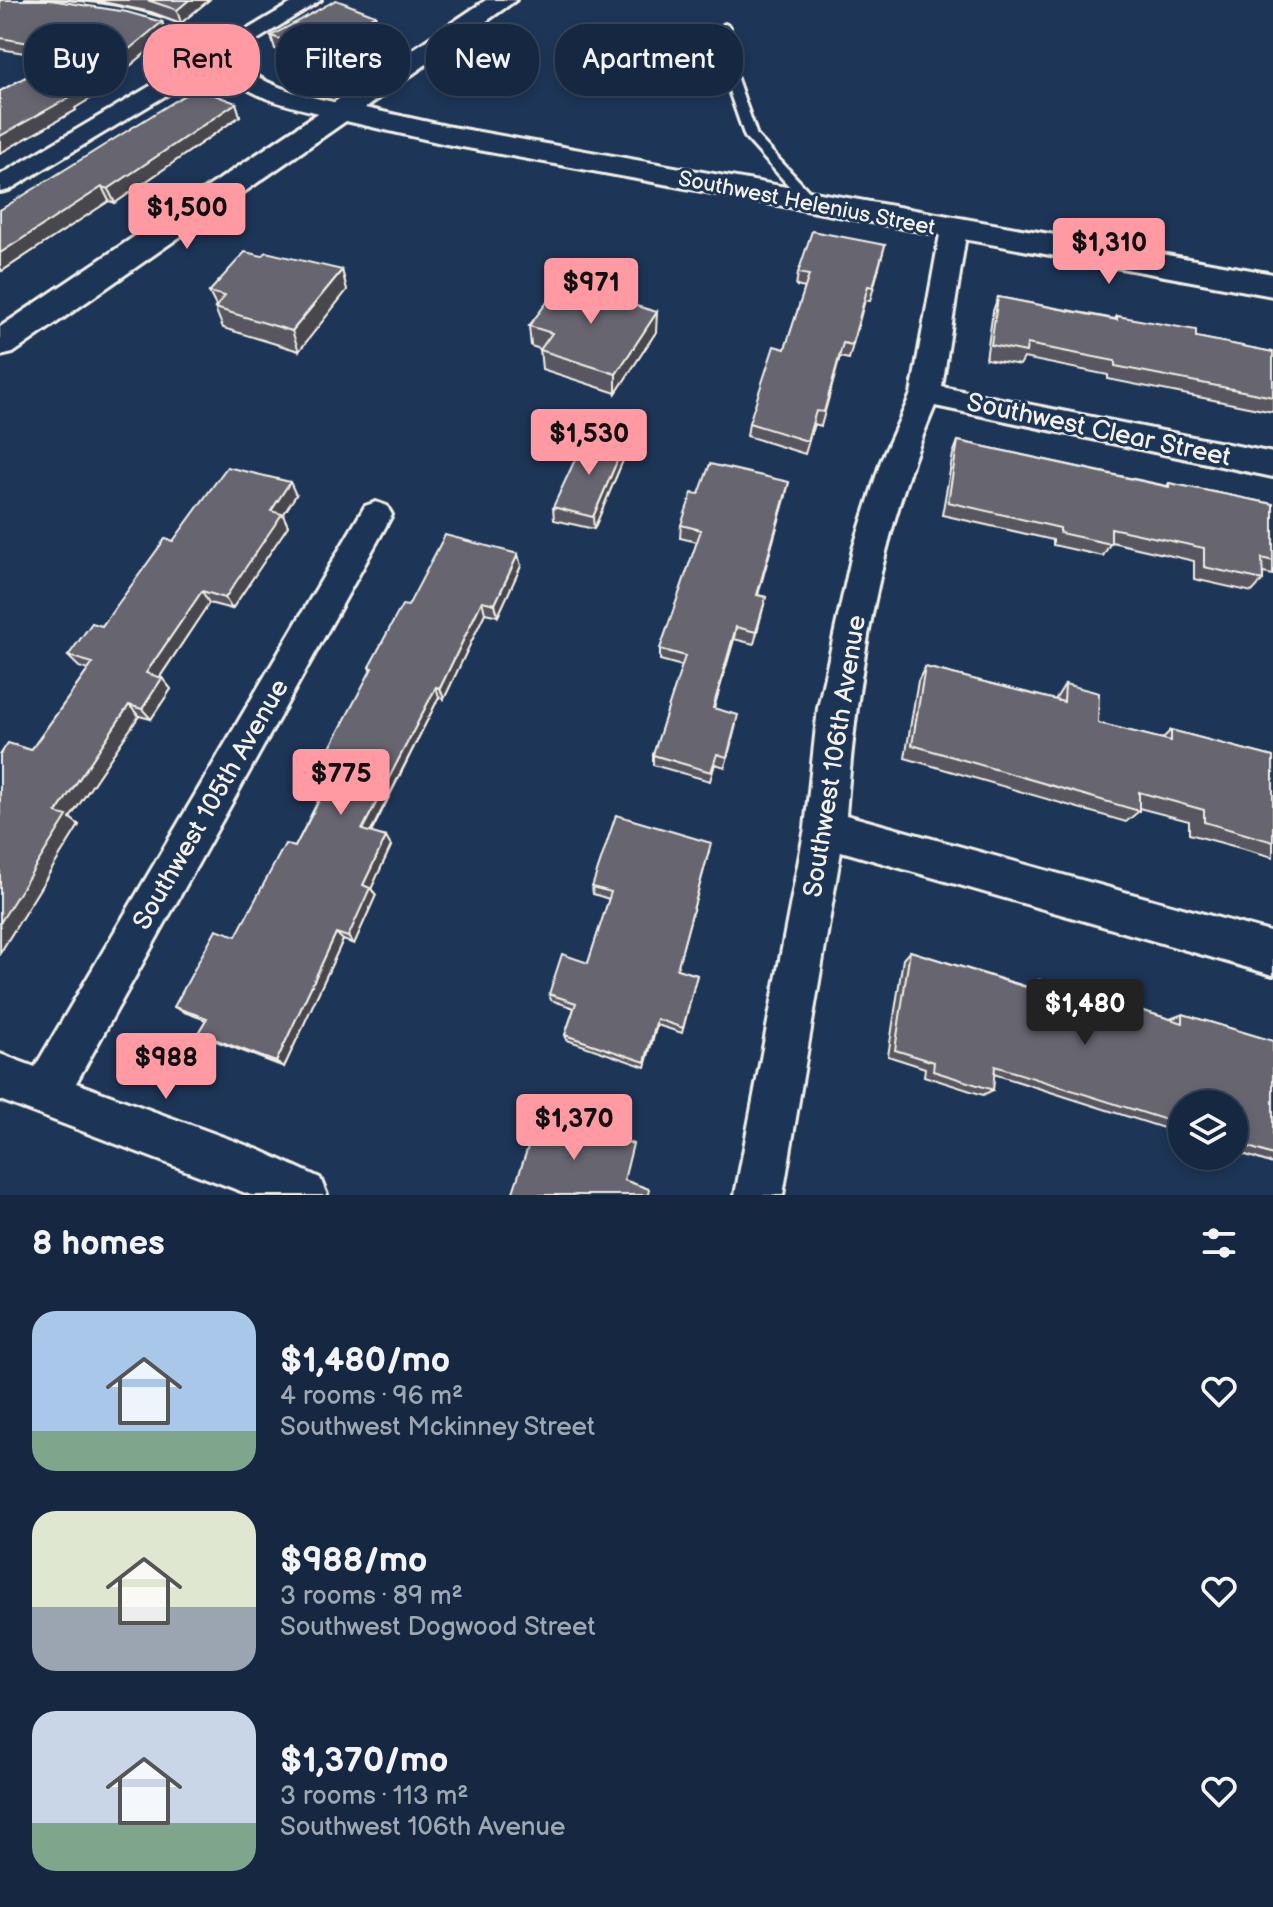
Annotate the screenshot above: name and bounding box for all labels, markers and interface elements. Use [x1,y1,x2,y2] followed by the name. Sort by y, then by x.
[24,24,127,96] chip: Buy
[143,24,260,96] chip: Rent
[276,24,410,96] chip: Filters
[426,24,539,96] chip: New
[555,24,743,96] chip: Apartment
[676,165,938,242] street label: Southwest Helenius Street
[122,183,252,251] pin: $1,500
[146,193,228,224] text: $1,500
[1044,218,1174,286] pin: $1,310
[1071,228,1147,259] text: $1,310
[544,258,638,326] pin: $971
[562,268,620,299] text: $971
[964,387,1233,474] street label: Southwest Clear Street
[524,409,654,477] pin: $1,530
[549,419,629,450] text: $1,530
[798,613,873,900] street label: Southwest 106th Avenue
[127,674,296,936] street label: Southwest 105th Avenue
[294,749,388,817] pin: $775
[311,759,371,790] text: $775
[1020,979,1150,1047] pin: $1,480
[1045,989,1126,1020] text: $1,480
[119,1033,213,1101] pin: $988
[134,1043,198,1074] text: $988
[1168,1090,1248,1170] map controls
[1168,1090,1248,1170] button: layers
[509,1094,639,1162] pin: $1,370
[534,1104,614,1135] text: $1,370
[1197,1221,1241,1265] icon: filters
[32,1223,165,1264] text: 8 homes
[280,1340,450,1381] text: $1,480/mo
[96,1343,192,1439] icon: home
[1197,1369,1241,1413] icon: heart
[280,1381,463,1412] text: 4 rooms · 96 m²
[280,1412,595,1443] text: Southwest Mckinney Street
[280,1540,428,1581] text: $988/mo
[96,1543,192,1639] icon: home
[1197,1569,1241,1613] icon: heart
[280,1581,463,1612] text: 3 rooms · 89 m²
[280,1612,595,1643] text: Southwest Dogwood Street
[280,1740,448,1781] text: $1,370/mo
[96,1743,192,1839] icon: home
[1197,1769,1241,1813] icon: heart
[280,1781,469,1812] text: 3 rooms · 113 m²
[280,1812,565,1843] text: Southwest 106th Avenue

